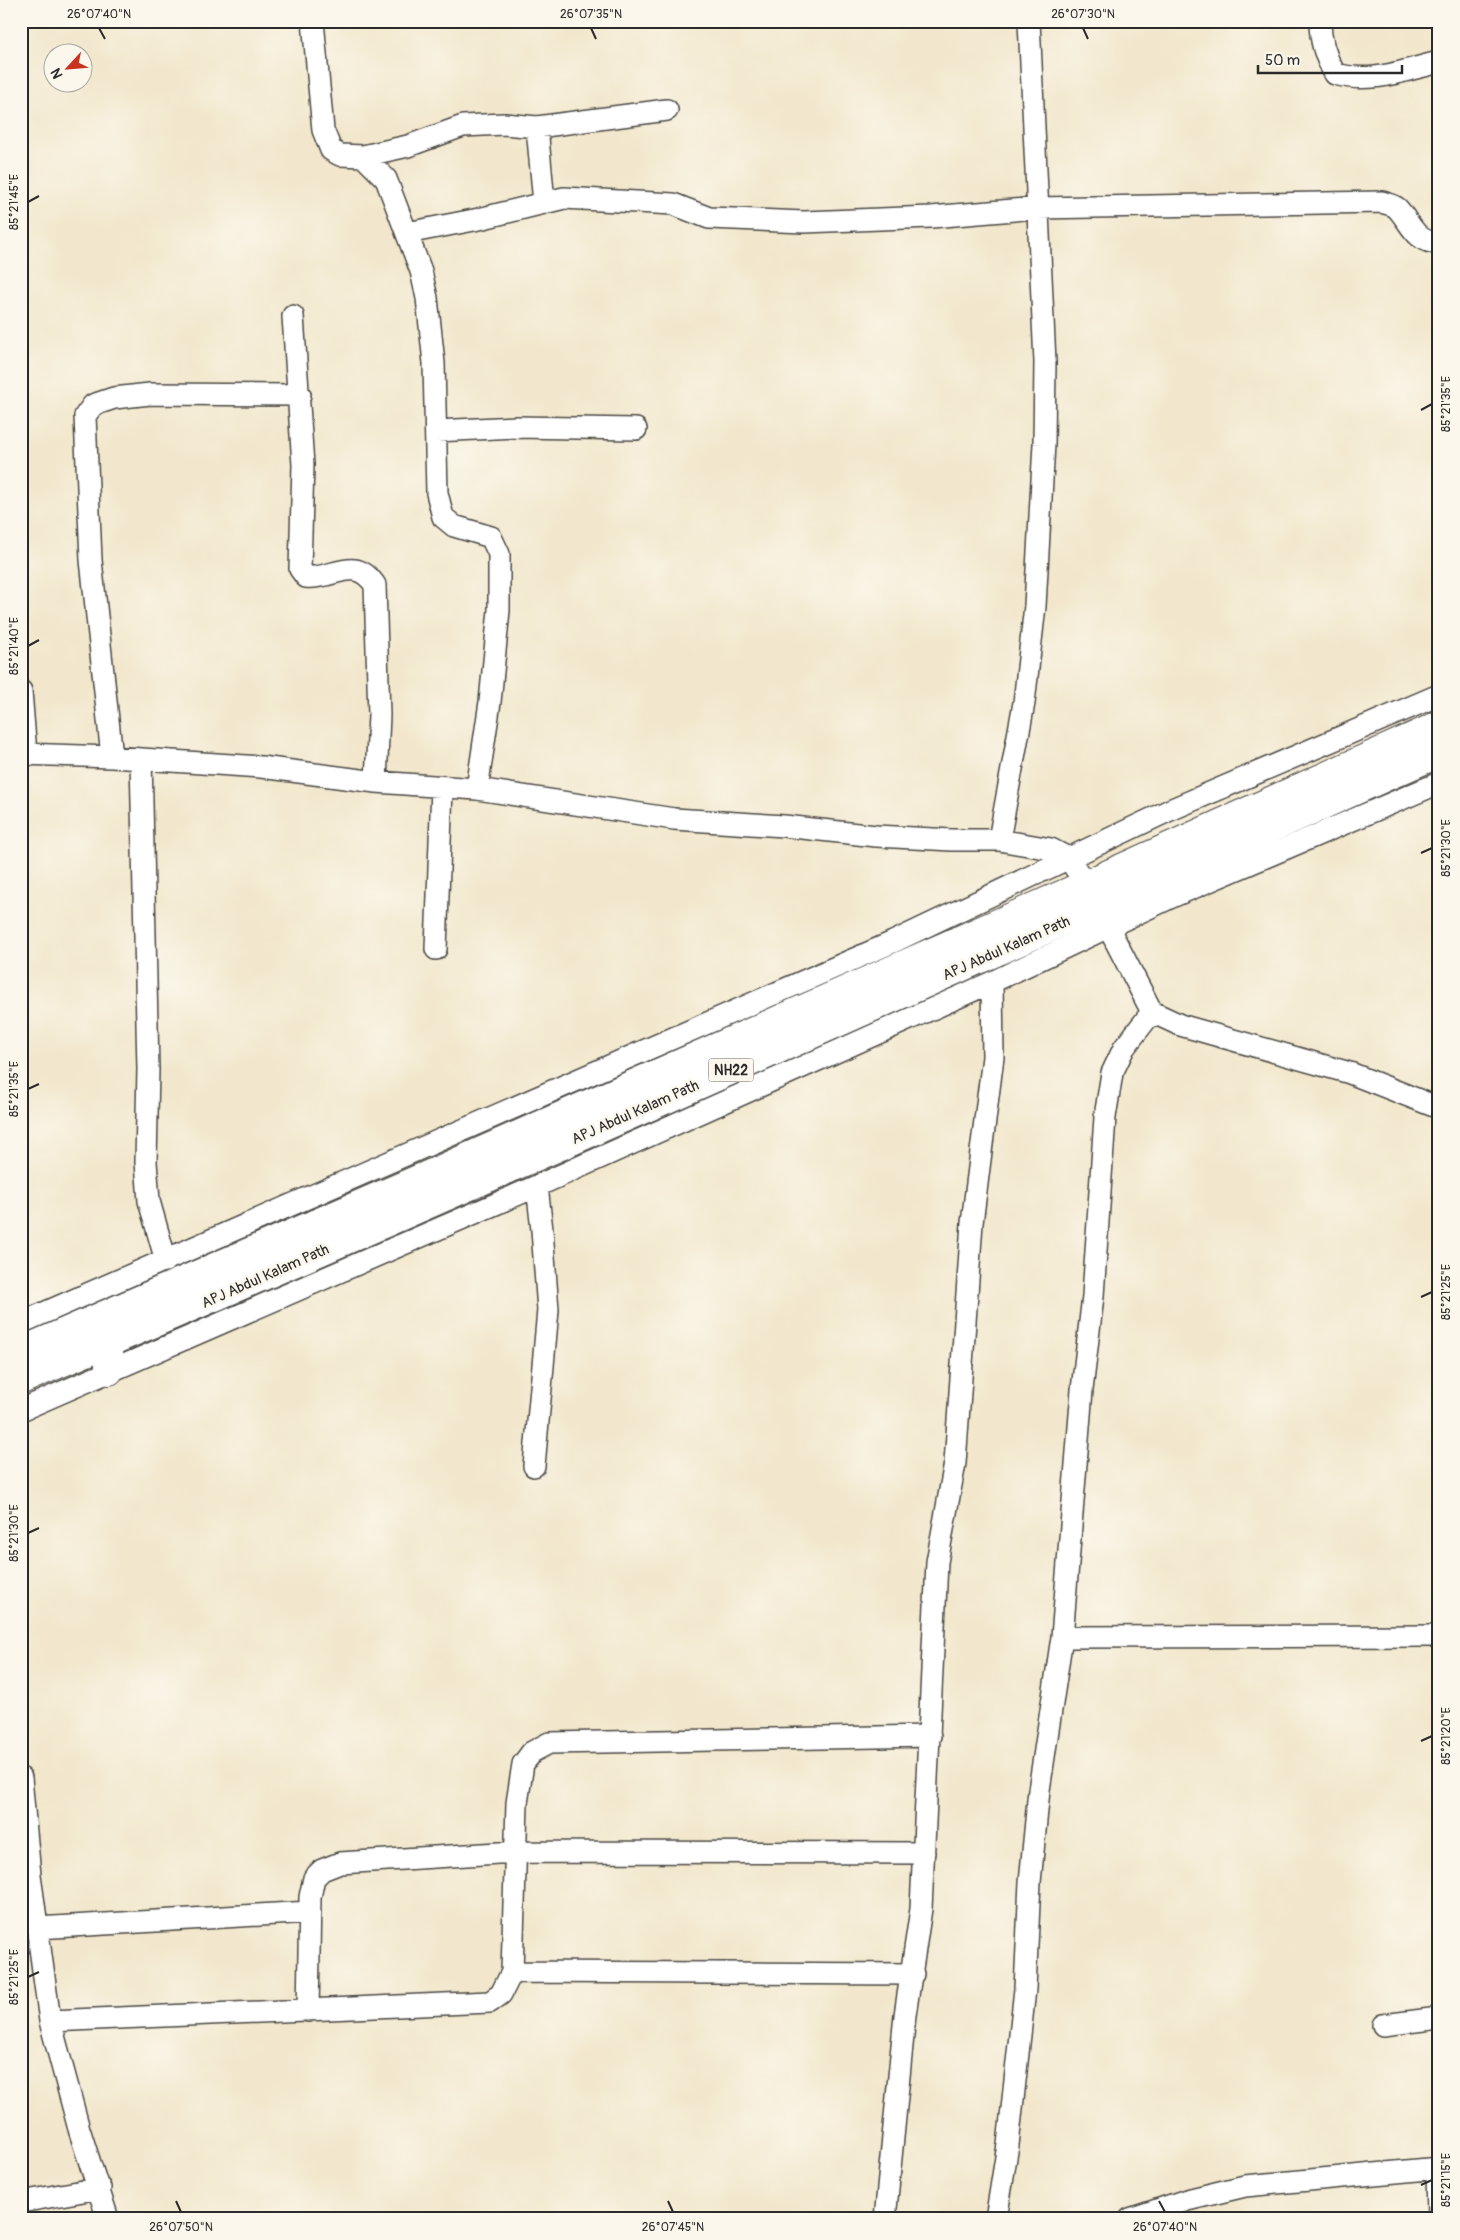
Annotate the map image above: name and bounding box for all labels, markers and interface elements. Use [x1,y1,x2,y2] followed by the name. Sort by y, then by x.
[67,7,131,22] text: 26°07'40"N
[560,7,622,22] text: 26°07'35"N
[1051,7,1115,22] text: 26°07'30"N
[42,42,92,92] north arrow
[1258,42,1401,74] scale bar
[1265,51,1300,70] text: 50 m
[47,65,66,81] text: N
[7,174,22,230] text: 85°21'45"E
[1439,376,1454,432] text: 85°21'35"E
[7,617,22,675] text: 85°21'40"E
[1439,819,1454,877] text: 85°21'30"E
[939,912,1073,985] street label: APJ Abdul Kalam Path
[708,1058,754,1082] road number: NH22
[7,1061,22,1117] text: 85°21'35"E
[568,1076,702,1149] street label: APJ Abdul Kalam Path
[198,1240,332,1313] street label: APJ Abdul Kalam Path
[1439,1264,1454,1320] text: 85°21'25"E
[7,1504,22,1562] text: 85°21'30"E
[1439,1707,1454,1765] text: 85°21'20"E
[7,1949,22,2005] text: 85°21'25"E
[1439,2153,1454,2207] text: 85°21'15"E
[149,2220,213,2235] text: 26°07'50"N
[642,2220,704,2235] text: 26°07'45"N
[1133,2220,1197,2235] text: 26°07'40"N

